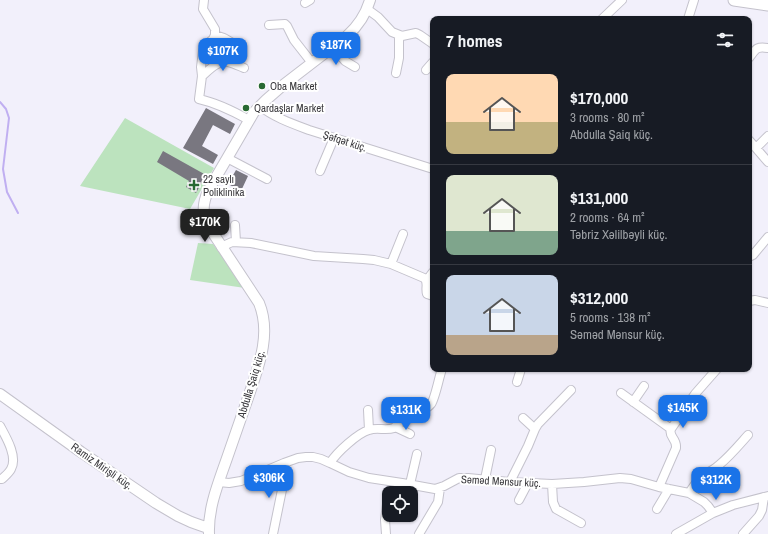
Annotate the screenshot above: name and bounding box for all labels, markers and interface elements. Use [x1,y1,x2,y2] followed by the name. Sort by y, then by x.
[446,29,503,52] text: 7 homes
[714,29,736,51] icon: filters
[308,32,364,66] pin: $187K
[320,36,352,53] text: $187K
[195,38,251,72] pin: $107K
[207,42,239,59] text: $107K
[270,79,318,93] place label: Oba Market
[257,81,267,91] marker: Oba Market
[570,86,628,109] text: $170,000
[478,90,526,138] icon: home
[254,101,324,115] place label: Qardaşlar Market
[241,103,251,113] marker: Qardaşlar Market
[570,109,645,126] text: 3 rooms · 80 m²
[570,126,653,143] text: Abdulla Şaiq küç.
[321,127,369,155] street label: Şəfqət küç.
[203,172,245,199] place label: 22 saylı Poliklinika
[188,179,200,191] marker: 22 saylı Poliklinika
[570,186,628,209] text: $131,000
[478,191,526,239] icon: home
[177,209,233,243] pin: $170K
[570,209,645,226] text: 2 rooms · 64 m²
[189,213,221,230] text: $170K
[570,226,668,243] text: Təbriz Xəlilbəyli küç.
[570,286,628,309] text: $312,000
[478,291,526,339] icon: home
[570,309,651,326] text: 5 rooms · 138 m²
[570,326,665,343] text: Səməd Mənsur küç.
[234,348,268,421] street label: Abdulla Şaiq küç.
[655,395,711,429] pin: $145K
[378,397,434,431] pin: $131K
[667,399,699,416] text: $145K
[390,401,422,418] text: $131K
[68,440,136,492] street label: Ramiz Mirişli küç.
[241,465,297,499] pin: $306K
[688,467,744,501] pin: $312K
[253,469,285,486] text: $306K
[700,471,732,488] text: $312K
[461,472,541,490] street label: Səməd Mənsur küç.
[382,486,418,522] map controls
[382,486,418,522] button: locate

